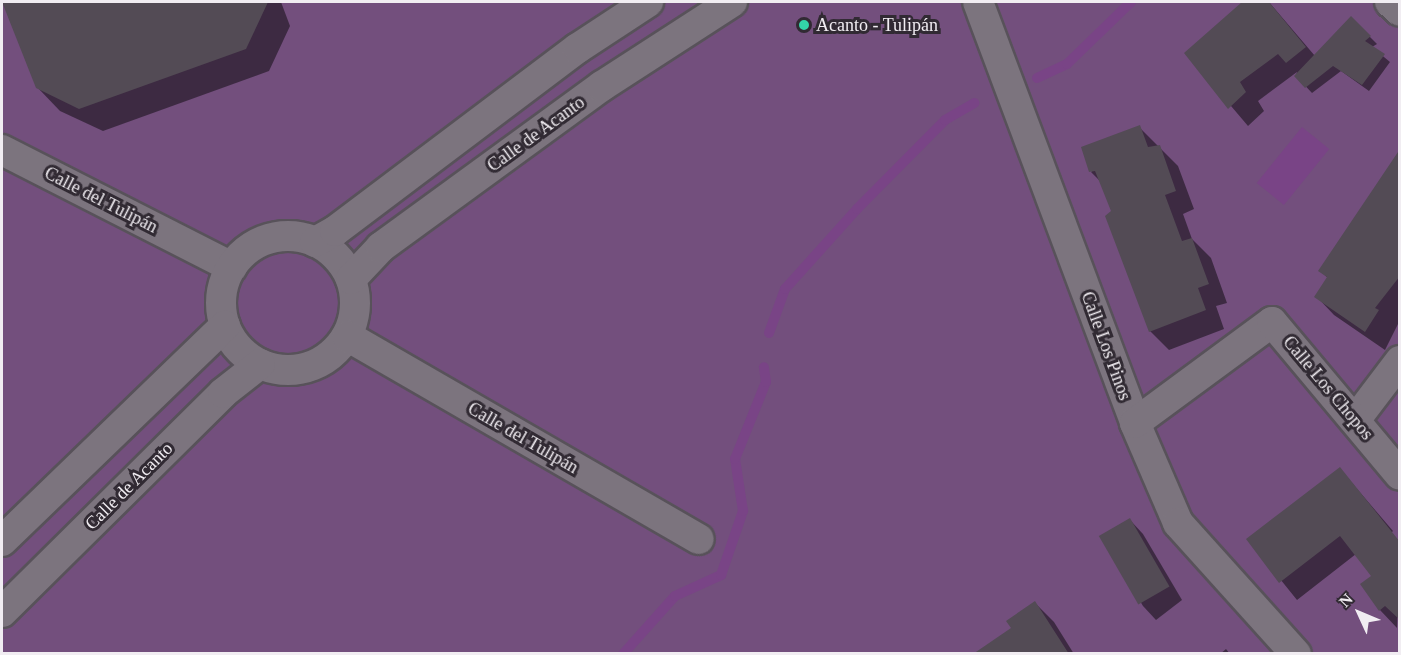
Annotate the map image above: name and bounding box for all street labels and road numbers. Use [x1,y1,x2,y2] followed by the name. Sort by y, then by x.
[483,91,589,177] street label: Calle de Acanto
[41,162,161,238] street label: Calle del Tulipán
[1076,289,1136,403] street label: Calle Los Pinos
[1278,332,1378,444] street label: Calle Los Chopos
[464,398,582,478] street label: Calle del Tulipán
[80,437,178,535] street label: Calle de Acanto

